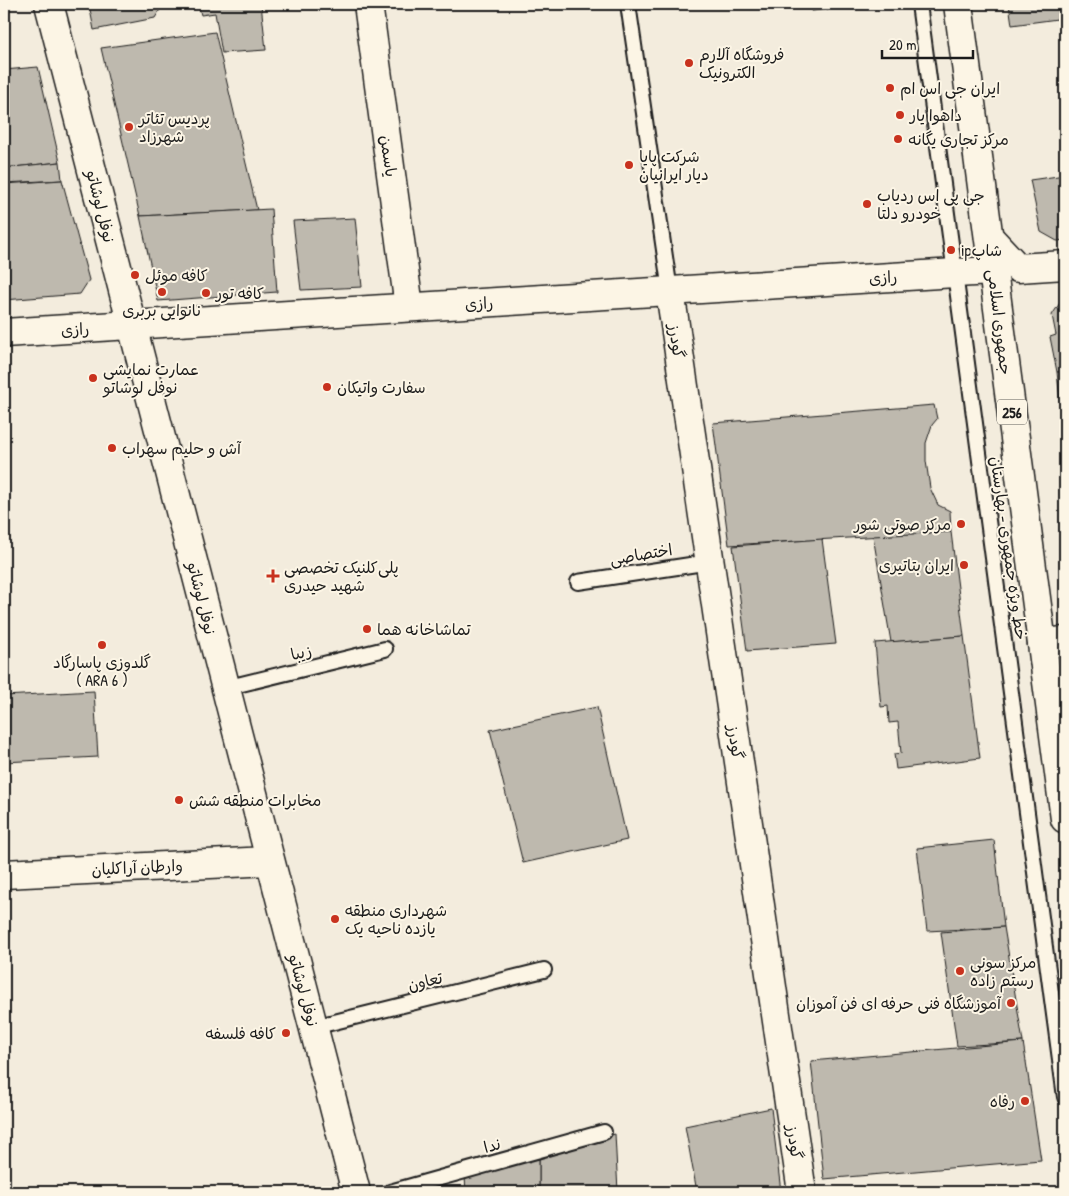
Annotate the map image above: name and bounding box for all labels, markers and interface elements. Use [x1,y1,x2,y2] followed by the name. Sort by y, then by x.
[882,28,973,60] scale bar
[889,34,916,55] text: 20 m
[699,43,784,83] place label: فروشگاه آلارم الکترونیک
[683,57,695,69] marker: فروشگاه آلارم الکترونیک
[900,77,1000,101] place label: ایران جی اس ام
[884,82,896,94] marker: ایران جی اس ام
[908,104,962,126] place label: داهوا یار
[137,107,210,147] place label: پردیس تئاتر شهرزاد
[894,109,906,121] marker: داهوا یار
[123,121,135,133] marker: پردیس تئاتر شهرزاد
[908,128,1009,150] place label: مرکز تجاری یگانه
[892,133,904,145] marker: مرکز تجاری یگانه
[375,134,403,178] street label: یاسمن
[639,145,709,185] place label: شرکت پایا دیار ایرانیان
[623,159,635,171] marker: شرکت پایا دیار ایرانیان
[81,166,121,245] street label: نوفل لوشاتو
[877,184,985,224] place label: جی پی اس ردیاب خودرو دلتا
[861,198,873,210] marker: جی پی اس ردیاب خودرو دلتا
[961,239,1002,261] place label: ipشاپ
[945,244,957,256] marker: ipشاپ
[145,264,208,286] place label: کافه موئل
[868,265,898,289] street label: رازی
[983,268,1017,376] street label: جمهوری اسلامی
[129,269,141,281] marker: کافه موئل
[214,282,264,304] place label: کافه تور
[156,286,168,298] marker: نانوایی بربری
[200,287,212,299] marker: کافه تور
[464,291,494,315] street label: رازی
[122,299,202,321] place label: نانوایی بربری
[60,317,90,341] street label: رازی
[663,321,690,360] street label: گودرز
[102,358,200,398] place label: عمارت نمایشی نوفل لوشاتو
[87,372,99,384] marker: عمارت نمایشی نوفل لوشاتو
[337,376,426,398] place label: سفارت واتیکان
[321,381,333,393] marker: سفارت واتیکان
[997,400,1027,424] road number: 256
[122,437,242,461] place label: آش و حلیم سهراب
[106,442,118,454] marker: آش و حلیم سهراب
[985,455,1033,641] street label: خط ویژه جمهوری - بهارستان
[852,513,951,535] place label: مرکز صوتی شور
[955,518,967,530] marker: مرکز صوتی شور
[608,538,674,570] street label: اختصاصی
[879,554,954,576] place label: ایران بتاتیری
[284,556,399,596] place label: پلی‌کلنیک تخصصی شهید حیدری
[182,558,222,637] street label: نوفل لوشاتو
[958,559,970,571] marker: ایران بتاتیری
[266,569,280,583] marker: پلی‌کلنیک تخصصی شهید حیدری
[377,618,471,640] place label: تماشاخانه هما
[361,623,373,635] marker: تماشاخانه هما
[96,639,108,651] marker: گلدوزی پاسارگاد ( ARA 6 )
[288,639,314,665] street label: زیبا
[53,651,151,691] place label: گلدوزی پاسارگاد ( ARA 6 )
[722,722,749,761] street label: گودرز
[189,789,321,811] place label: مخابرات منطقه شش
[173,794,185,806] marker: مخابرات منطقه شش
[91,854,183,880] street label: وارطان آراکلیان
[345,899,447,939] place label: شهرداری منطقه یازده ناحیه یک
[329,913,341,925] marker: شهرداری منطقه یازده ناحیه یک
[284,950,324,1029] street label: نوفل لوشاتو
[970,951,1036,993] place label: مرکز سونی رستم زاده
[954,965,966,977] marker: مرکز سونی رستم زاده
[405,966,445,996] street label: تعاون
[796,992,1002,1014] place label: آموزشگاه فنی حرفه ای فن آموزان
[1005,997,1017,1009] marker: آموزشگاه فنی حرفه ای فن آموزان
[206,1022,276,1044] place label: کافه فلسفه
[280,1027,292,1039] marker: کافه فلسفه
[990,1090,1015,1112] place label: رفاه
[1019,1095,1031,1107] marker: رفاه
[781,1122,808,1161] street label: گودرز
[481,1132,503,1158] street label: ندا

